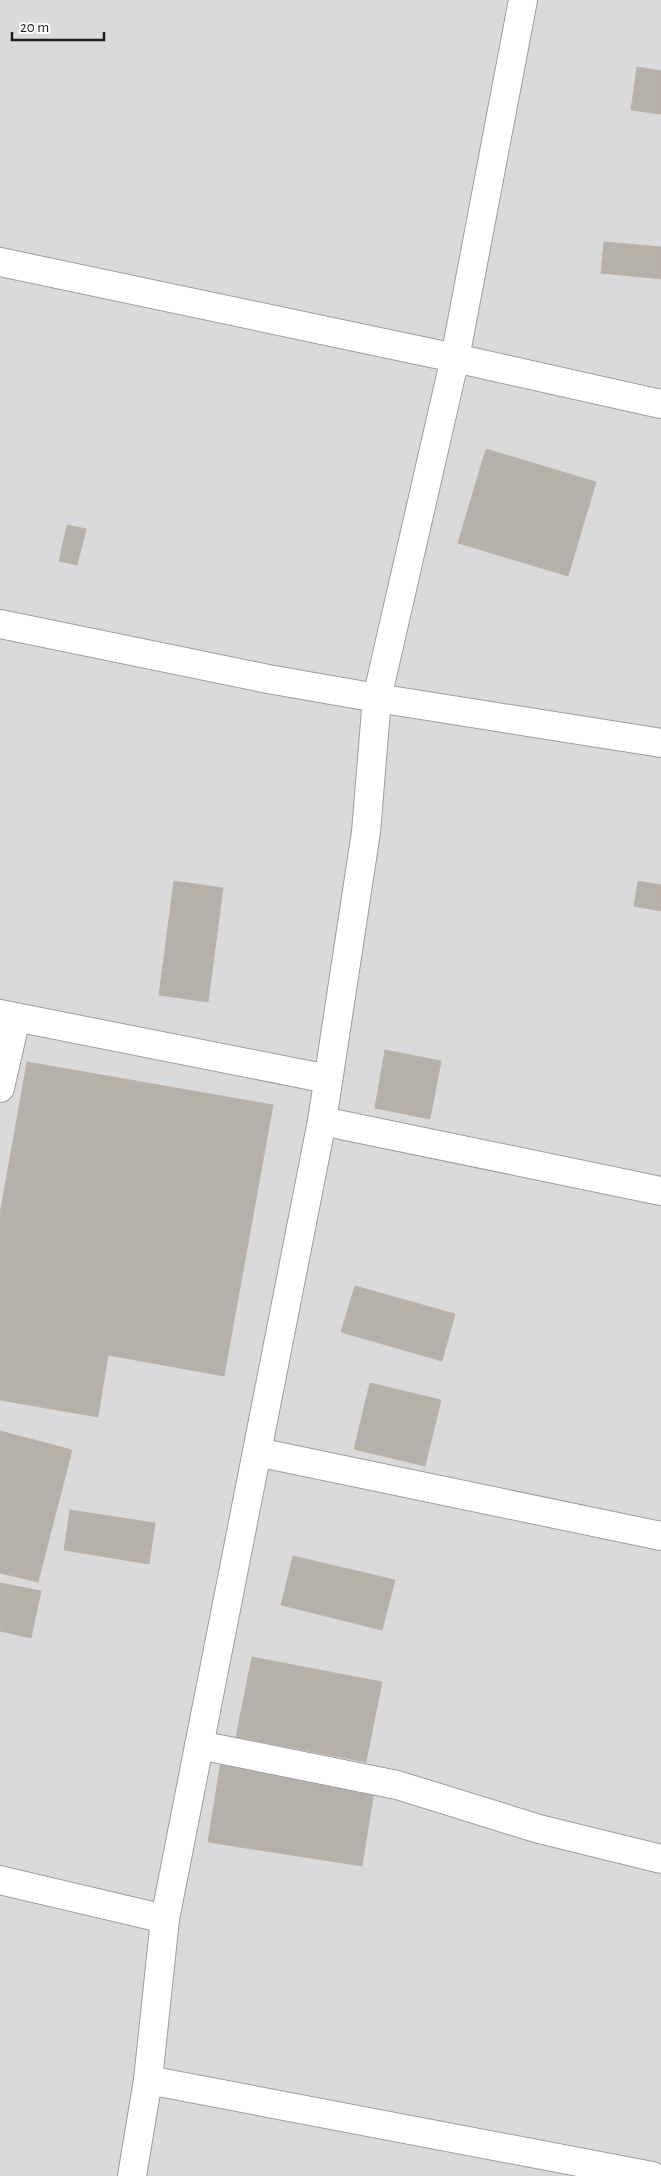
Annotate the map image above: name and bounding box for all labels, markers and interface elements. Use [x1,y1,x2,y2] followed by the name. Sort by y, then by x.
[12,10,105,42] scale bar
[20,20,49,35] text: 20 m

